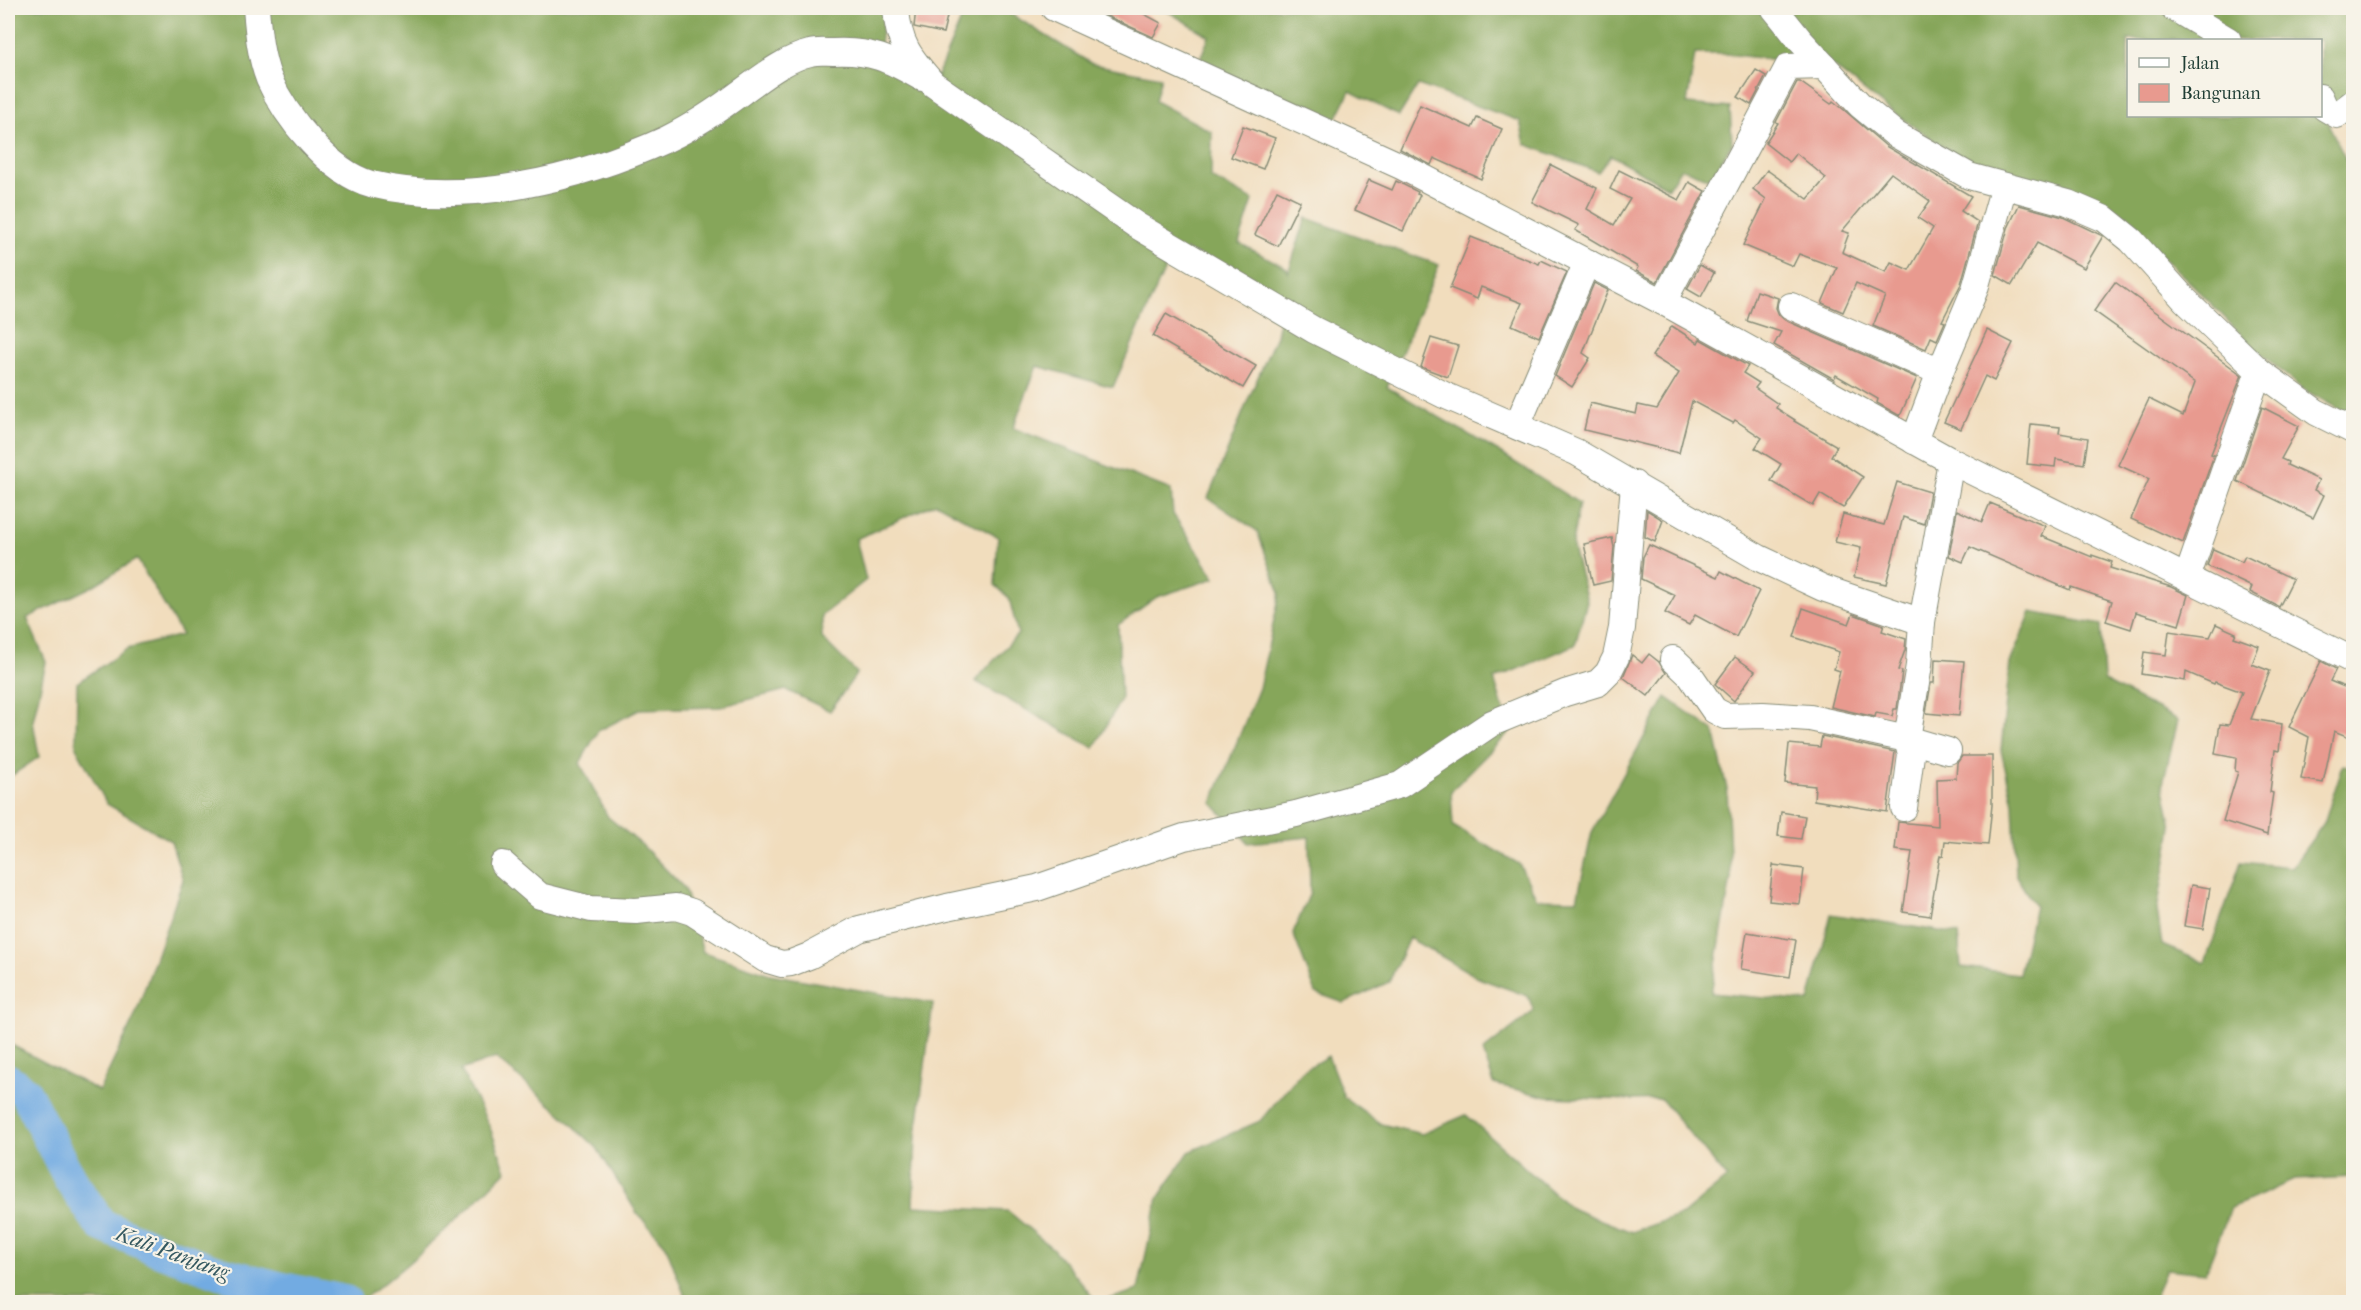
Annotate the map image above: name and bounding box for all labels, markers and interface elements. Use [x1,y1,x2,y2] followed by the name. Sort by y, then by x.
[2127,39,2322,117] legend
[2179,53,2220,74] text: Jalan
[2181,83,2261,104] text: Bangunan
[110,1220,234,1286] water label: Kali Panjang

